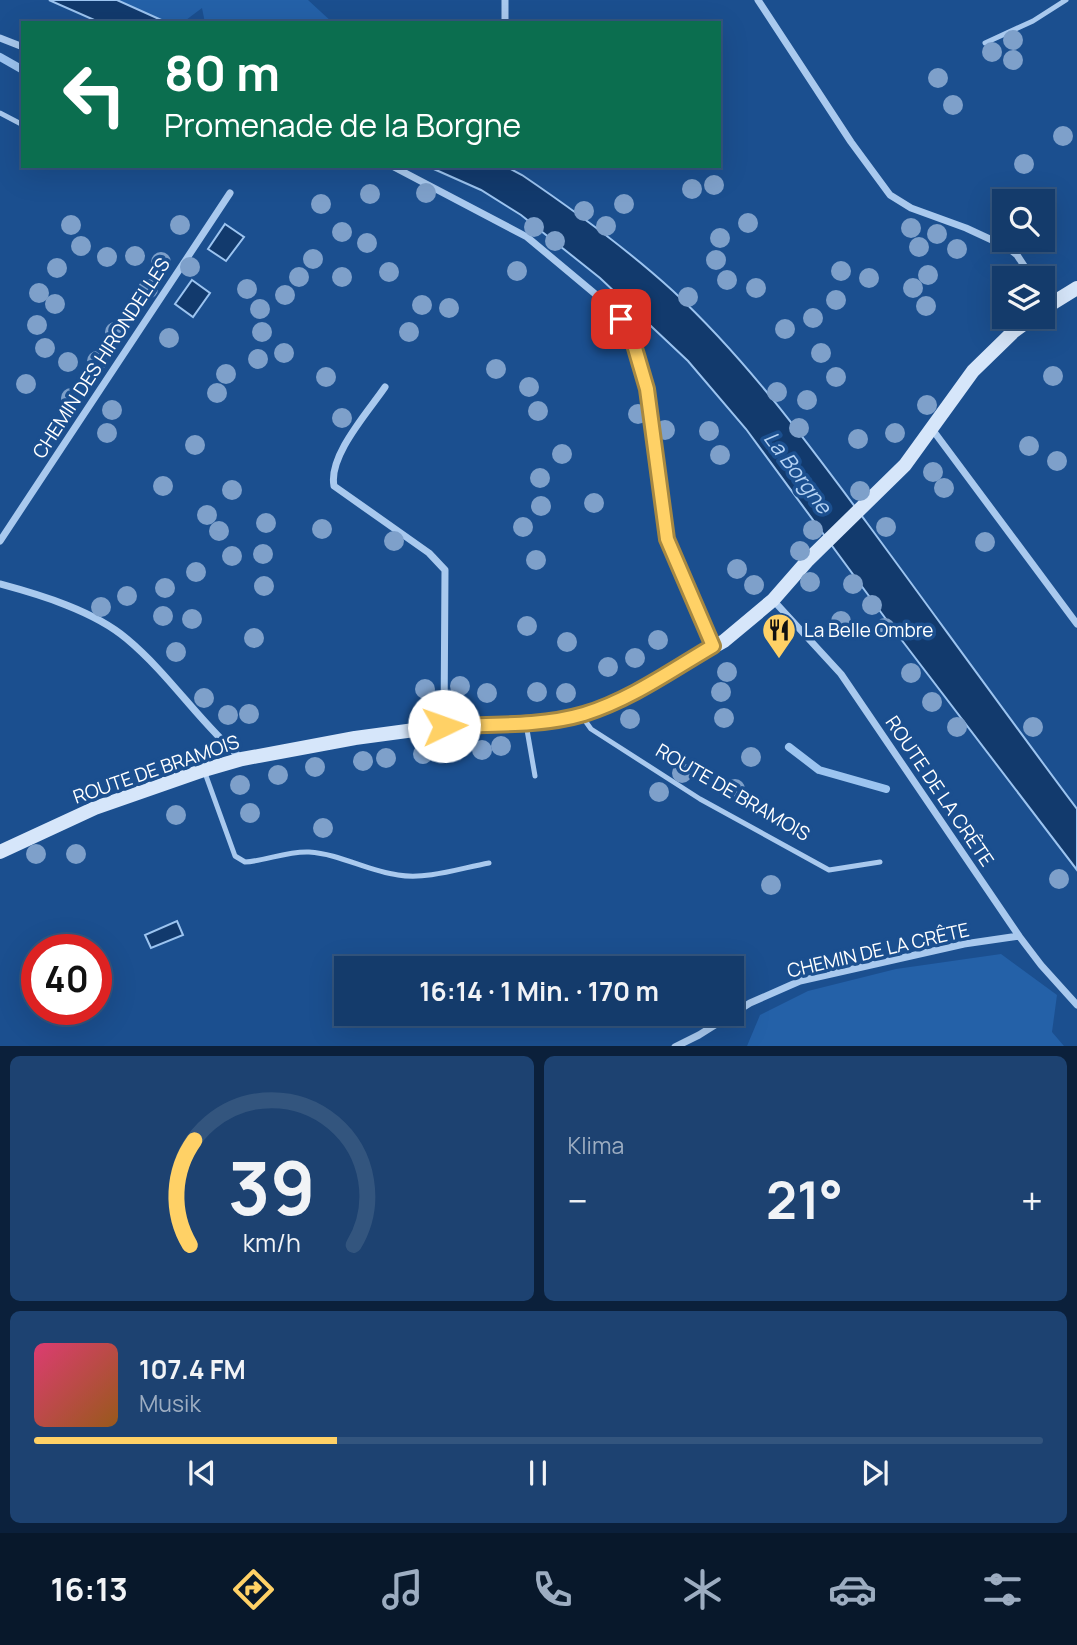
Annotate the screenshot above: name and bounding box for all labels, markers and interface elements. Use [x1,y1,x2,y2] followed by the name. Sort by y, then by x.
[164,39,280,106] text: 80 m
[49,49,140,140] icon: left
[164,103,521,147] text: Promenade de la Borgne
[992,189,1055,329] map controls
[992,189,1055,252] button: search
[26,252,176,463] street label: CHEMIN DES HIRONDELLES
[992,266,1055,329] button: layers
[591,289,651,349] pin
[602,300,640,338] icon: arrive
[758,425,839,520] water label: La Borgne
[760,611,798,660] restaurant icon: La Belle Ombre
[804,617,933,643] place label: La Belle Ombre
[407,689,481,763] position arrow
[880,711,1000,871] street label: ROUTE DE LA CRÊTE
[70,728,243,810] street label: ROUTE DE BRAMOIS
[651,737,815,847] street label: ROUTE DE BRAMOIS
[784,916,972,984] street label: CHEMIN DE LA CRÊTE
[21,934,112,1025] speed limit sign: 40
[419,973,659,1009] text: 16:14 · 1 Min. · 170 m
[568,1129,624,1161] text: Klima
[228,1137,316,1237] text: 39
[766,1164,843,1235] text: 21°
[568,1174,588,1226] text: −
[1021,1174,1043,1226] text: +
[243,1224,301,1259] text: km/h
[139,1351,246,1387] text: 107.4 FM
[139,1387,201,1419] text: Musik
[183,1454,221,1492] icon: previous
[519,1454,557,1492] icon: pause
[856,1454,894,1492] icon: next
[229,1565,278,1614] icon: directions
[378,1565,427,1614] icon: music
[528,1565,577,1614] icon: phone
[678,1565,727,1614] icon: climate
[828,1565,877,1614] icon: car
[978,1565,1027,1614] icon: filters
[50,1567,128,1611] text: 16:13

